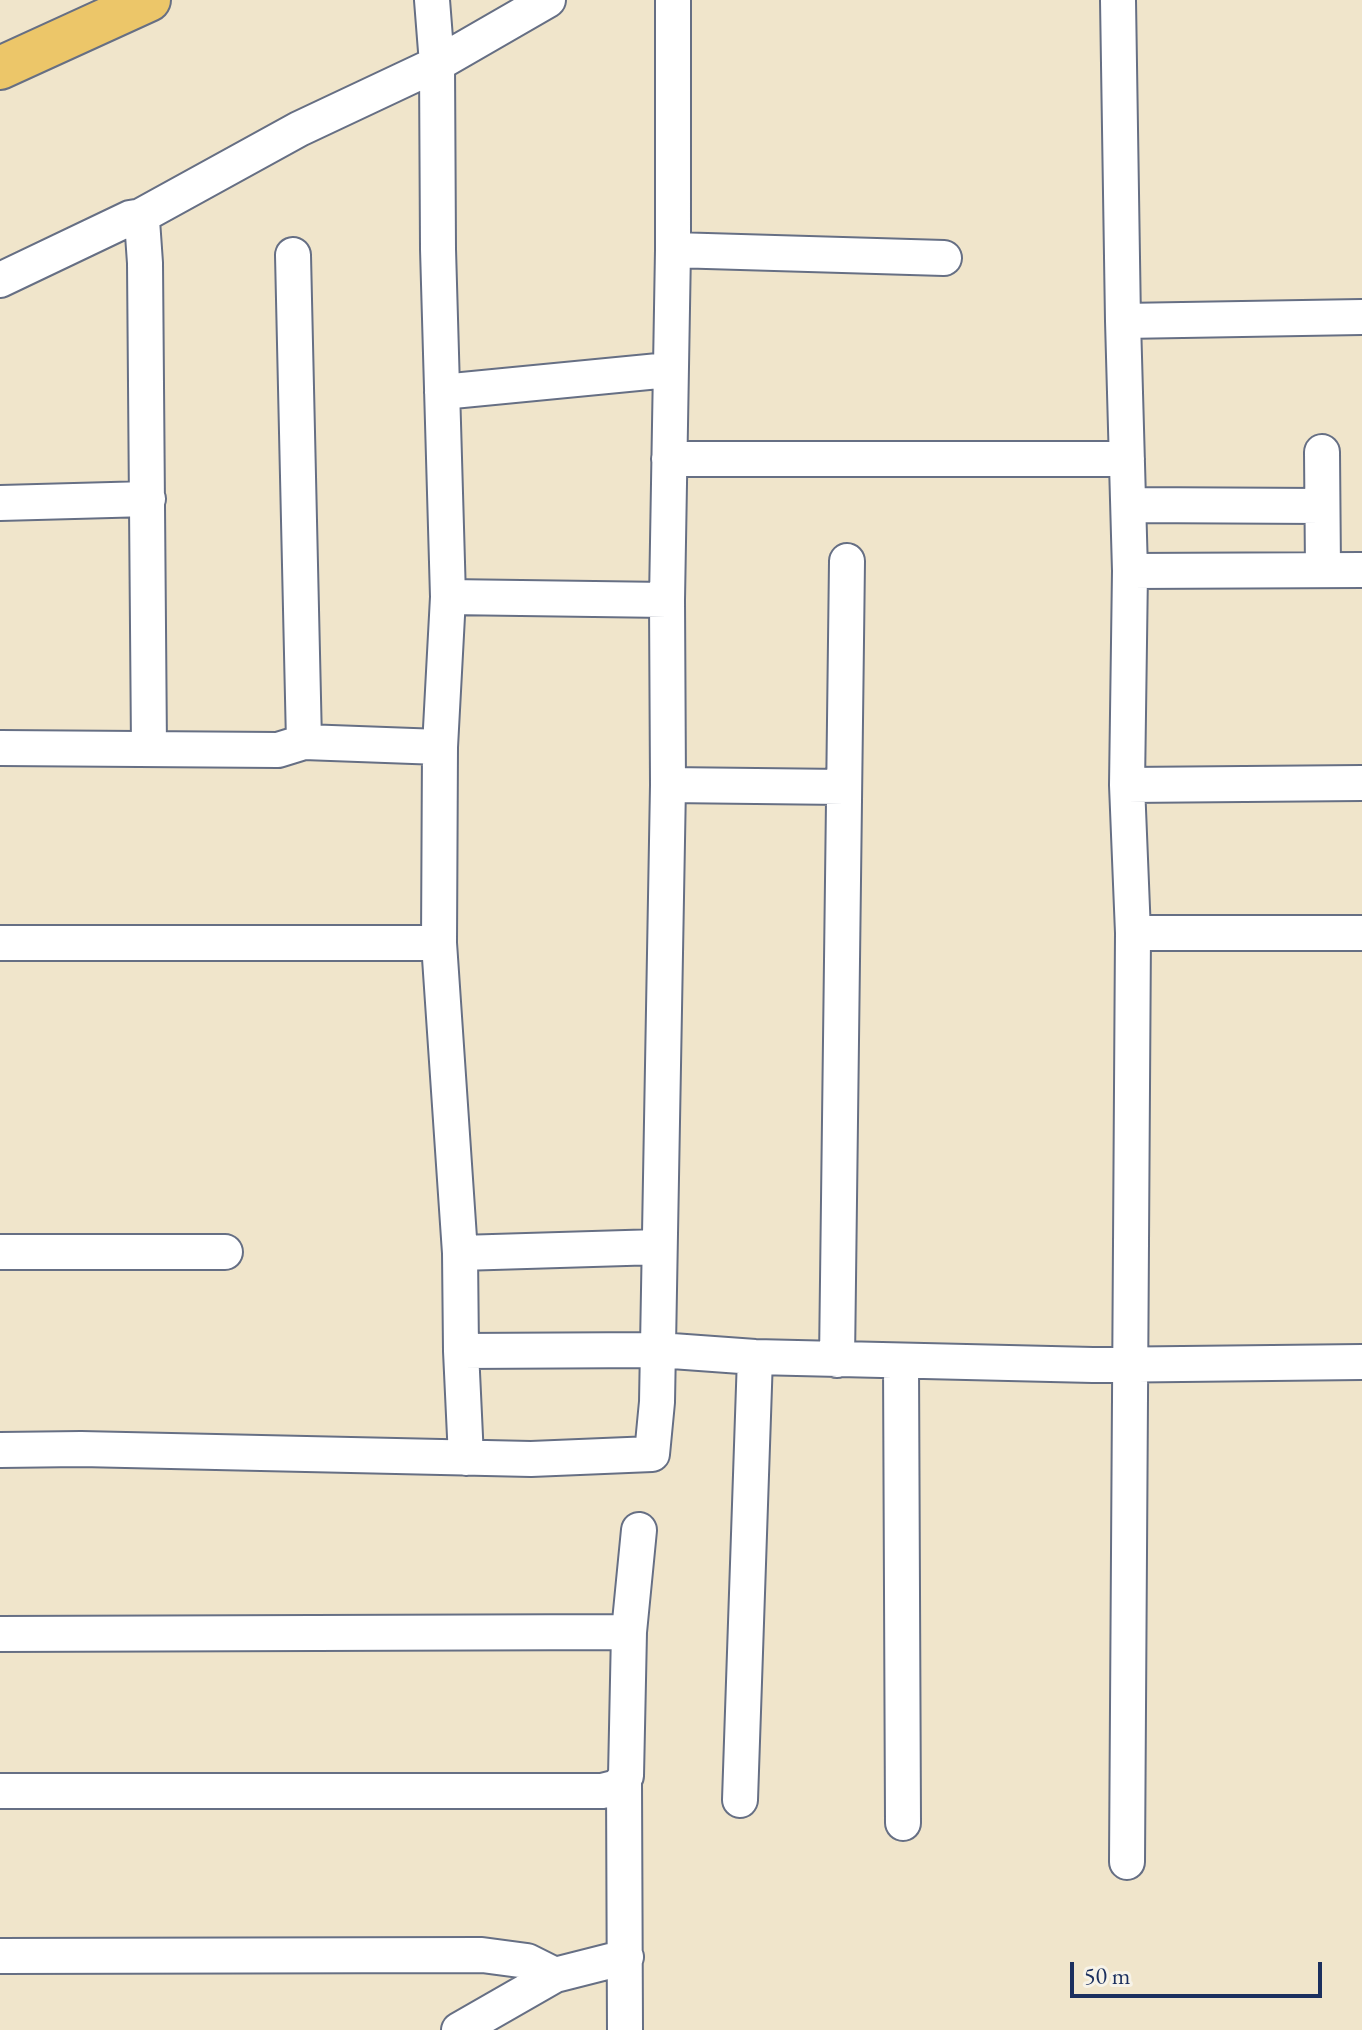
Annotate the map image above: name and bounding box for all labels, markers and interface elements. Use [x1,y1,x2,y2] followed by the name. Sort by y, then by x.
[1074,1946,1326,1996] scale bar
[1084,1960,1131,1991] text: 50 m

